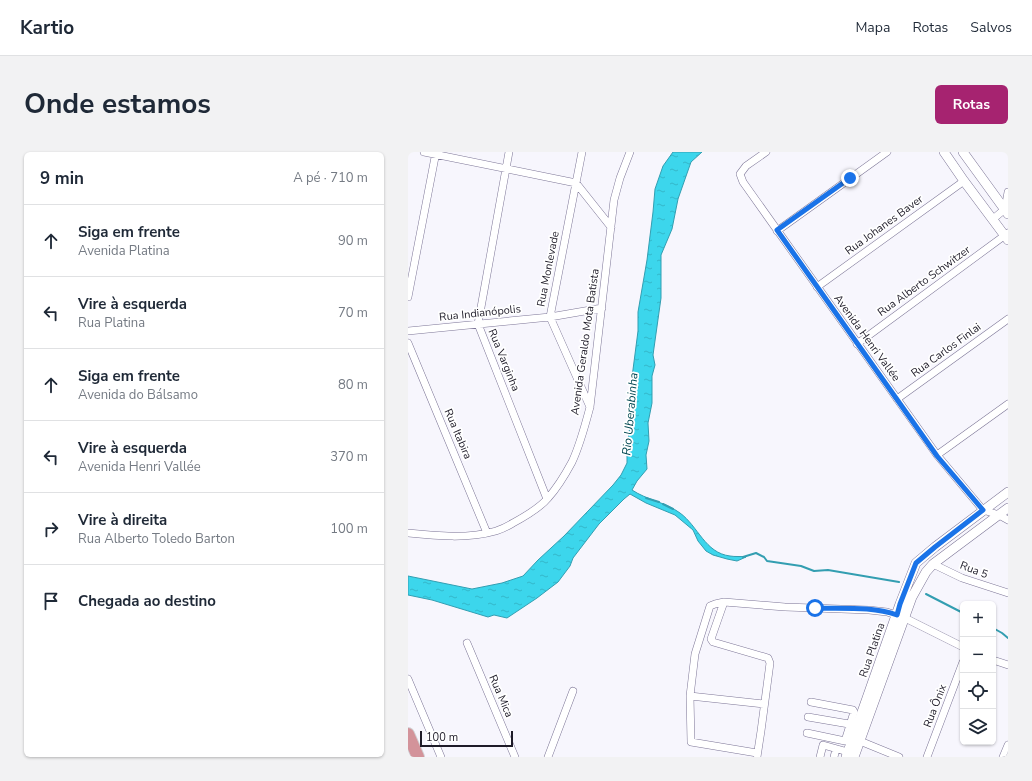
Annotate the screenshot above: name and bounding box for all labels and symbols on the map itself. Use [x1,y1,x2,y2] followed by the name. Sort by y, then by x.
[841,169,859,187] route end
[842,192,926,258] street label: Rua Johanes Baver
[533,230,563,308] street label: Rua Monlevade
[875,242,973,320] street label: Rua Alberto Schwitzer
[567,268,603,416] street label: Avenida Geraldo Mota Batista
[830,292,904,384] street label: Avenida Henri Vallée
[438,301,522,325] street label: Rua Indianópolis
[908,320,984,380] street label: Rua Carlos Finlai
[485,327,523,394] street label: Rua Varginha
[618,372,642,456] water label: Rio Uberabinha
[441,407,475,462] street label: Rua Itabira
[958,558,990,582] street label: Rua 5
[806,599,824,617] route start
[856,621,888,679] street label: Rua Platina
[485,672,517,720] street label: Rua Mica
[919,682,950,730] street label: Rua Ônix
[420,729,513,748] scale bar

